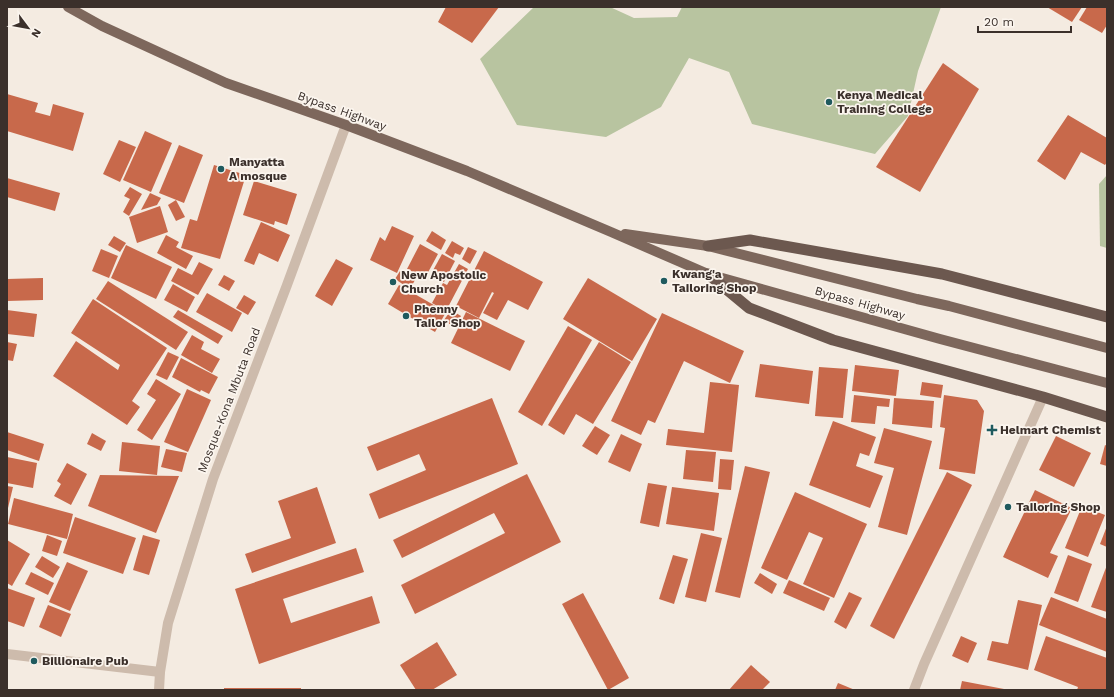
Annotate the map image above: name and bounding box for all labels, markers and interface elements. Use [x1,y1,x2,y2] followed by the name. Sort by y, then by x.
[8,8,48,48] north arrow
[978,8,1071,34] scale bar
[984,15,1014,29] text: 20 m
[28,26,44,40] text: N
[296,88,389,134] street label: Bypass Highway
[837,88,932,116] place label: Kenya Medical Training College
[824,97,834,107] marker: Kenya Medical Training College
[229,155,287,183] place label: Manyatta A mosque
[216,164,226,174] marker: Manyatta A mosque
[672,267,757,295] place label: Kwang'a Tailoring Shop
[401,268,486,296] place label: New Apostolic Church
[659,276,669,286] marker: Kwang'a Tailoring Shop
[388,277,398,287] marker: New Apostolic Church
[813,283,908,323] street label: Bypass Highway
[414,302,481,330] place label: Phenny Tailor Shop
[401,311,411,321] marker: Phenny Tailor Shop
[195,325,263,475] street label: Mosque-Kona Mbuta Road
[1000,423,1101,437] place label: Helmart Chemist
[987,425,997,435] marker: Helmart Chemist
[1016,500,1101,514] place label: Tailoring Shop
[1003,502,1013,512] marker: Tailoring Shop
[42,654,129,668] place label: Billionaire Pub
[29,656,39,666] marker: Billionaire Pub

